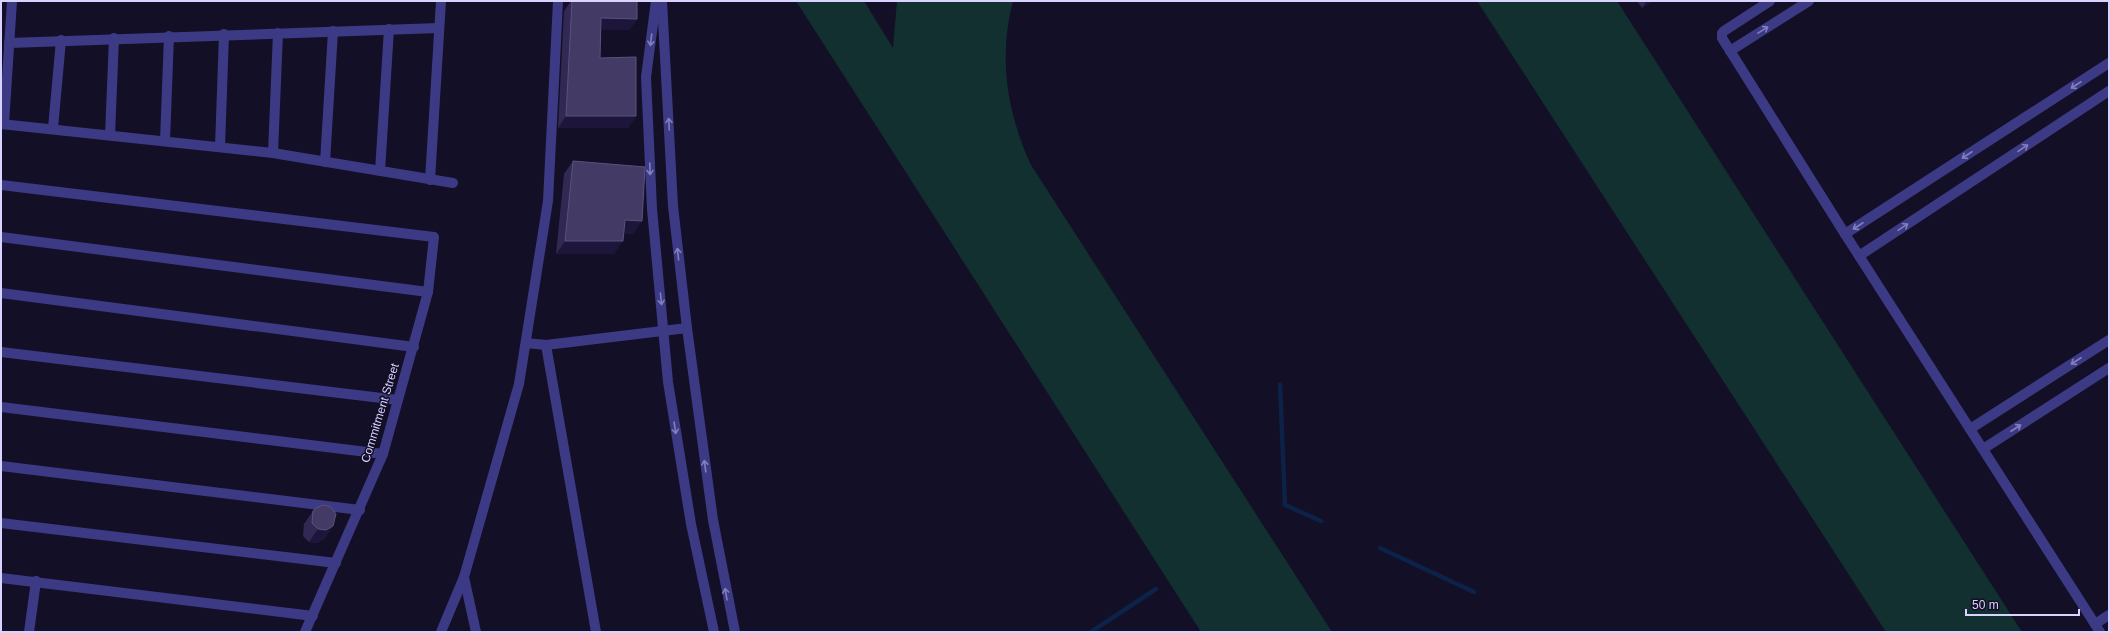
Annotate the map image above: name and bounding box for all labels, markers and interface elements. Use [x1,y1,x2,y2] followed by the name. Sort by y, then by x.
[1757,26,1769,34] one-way arrow
[647,33,655,46] one-way arrow
[2070,81,2082,89] one-way arrow
[665,118,673,131] one-way arrow
[2018,143,2029,152] one-way arrow
[1962,151,1973,159] one-way arrow
[647,162,654,175] one-way arrow
[1853,222,1864,230] one-way arrow
[1898,223,1909,231] one-way arrow
[675,247,682,260] one-way arrow
[657,292,664,305] one-way arrow
[2071,357,2082,365] one-way arrow
[358,361,402,464] street label: Commitment Street
[671,421,679,434] one-way arrow
[2010,424,2021,432] one-way arrow
[701,460,709,473] one-way arrow
[722,588,730,601] one-way arrow
[1966,591,2079,617] scale bar
[1972,598,1999,612] text: 50 m

